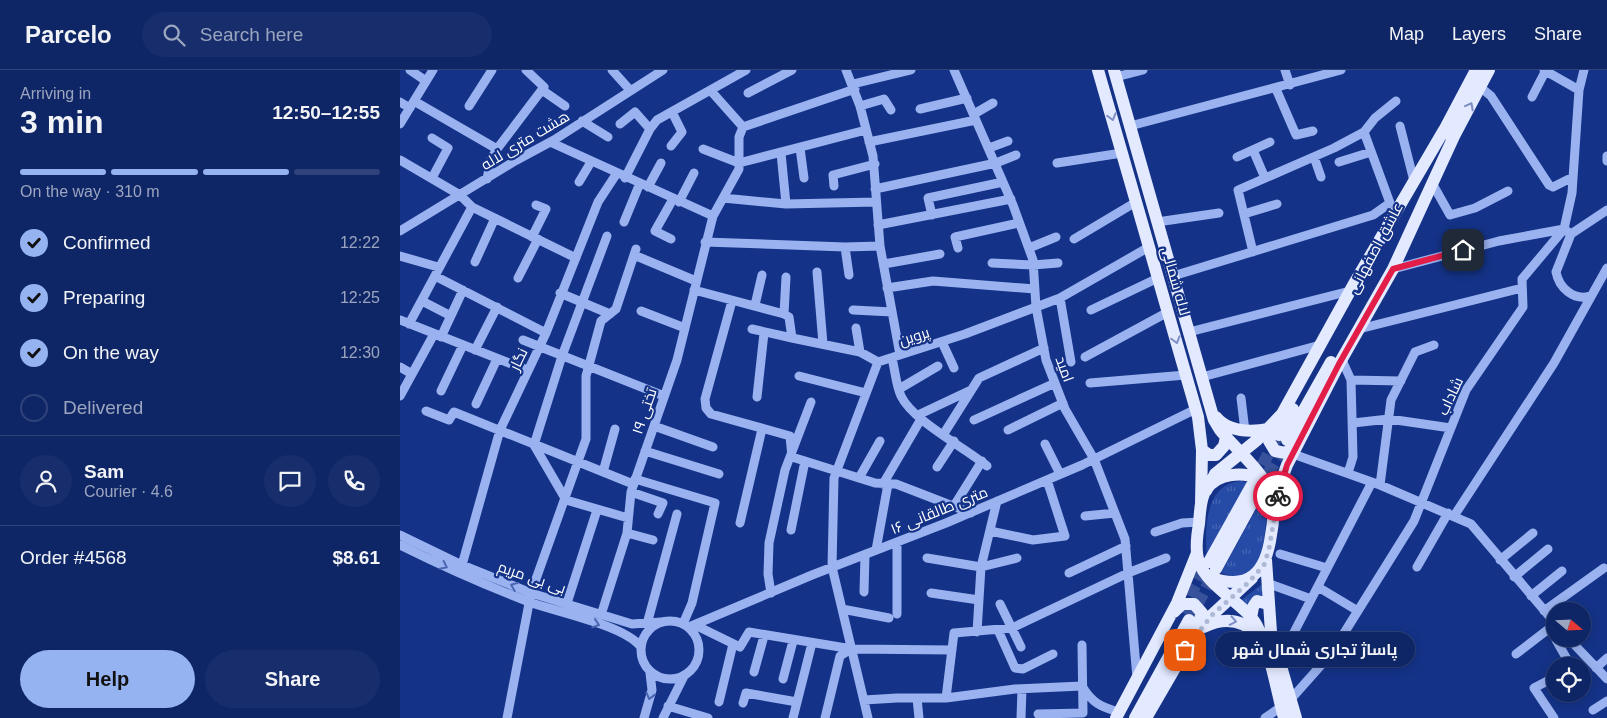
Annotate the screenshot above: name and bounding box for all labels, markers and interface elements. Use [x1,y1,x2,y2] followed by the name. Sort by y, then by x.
[142,12,492,57] search box
[25,21,112,48] text: Parcelo
[160,21,188,49] icon: search
[200,24,303,45] text: Search here
[1389,24,1424,44] text: Map
[1452,24,1506,44] text: Layers
[1534,24,1582,44] text: Share
[20,85,91,102] text: Arriving in
[272,102,380,123] text: 12:50–12:55
[1464,102,1474,111] one-way arrow
[20,104,104,140] text: 3 min
[478,107,573,175] street label: هشت متری لاله
[1106,112,1116,120] one-way arrow
[20,183,160,200] text: On the way · 310 m
[1344,199,1408,297] street label: عاشق اصفهانی
[20,229,48,257] icon: check
[1442,229,1484,271] pin
[63,232,151,253] text: Confirmed
[340,234,380,251] text: 12:22
[1449,236,1477,264] icon: home
[1156,245,1194,318] street label: لاله شمالی
[20,284,48,312] icon: check
[63,287,145,308] text: Preparing
[340,289,380,306] text: 12:25
[897,323,932,351] street label: پروین
[1171,336,1181,344] one-way arrow
[20,339,48,367] icon: check
[63,342,159,363] text: On the way
[340,344,380,361] text: 12:30
[505,345,532,374] street label: نگار
[1053,354,1077,384] street label: امید
[1434,374,1466,418] street label: شاداب
[628,386,662,437] street label: تختی ۱۹
[63,397,143,418] text: Delivered
[20,455,72,507] button: person
[264,455,316,507] button: chat
[328,455,380,507] button: phone
[84,461,124,482] text: Sam
[1253,471,1303,521] courier
[1264,482,1292,510] icon: bike
[84,483,173,500] text: Courier · 4.6
[888,483,991,539] street label: ۱۶ متری طالقانی
[20,547,127,568] text: Order #4568
[332,547,380,568] text: $8.61
[495,557,568,598] street label: بی بی مریم
[439,560,448,570] one-way arrow
[510,582,519,592] one-way arrow
[1546,602,1591,648] north arrow
[1546,602,1591,702] map controls
[1229,616,1238,626] one-way arrow
[591,618,599,628] one-way arrow
[1164,629,1206,671] pin
[1215,632,1415,668] callout: پاساژ تجاری شمال شهر
[1171,636,1199,664] icon: bag
[1233,641,1397,658] text: پاساژ تجاری شمال شهر
[20,650,195,708] button: Help
[205,650,380,708] button: Share
[1546,657,1591,702] button: locate
[645,691,656,700] one-way arrow

